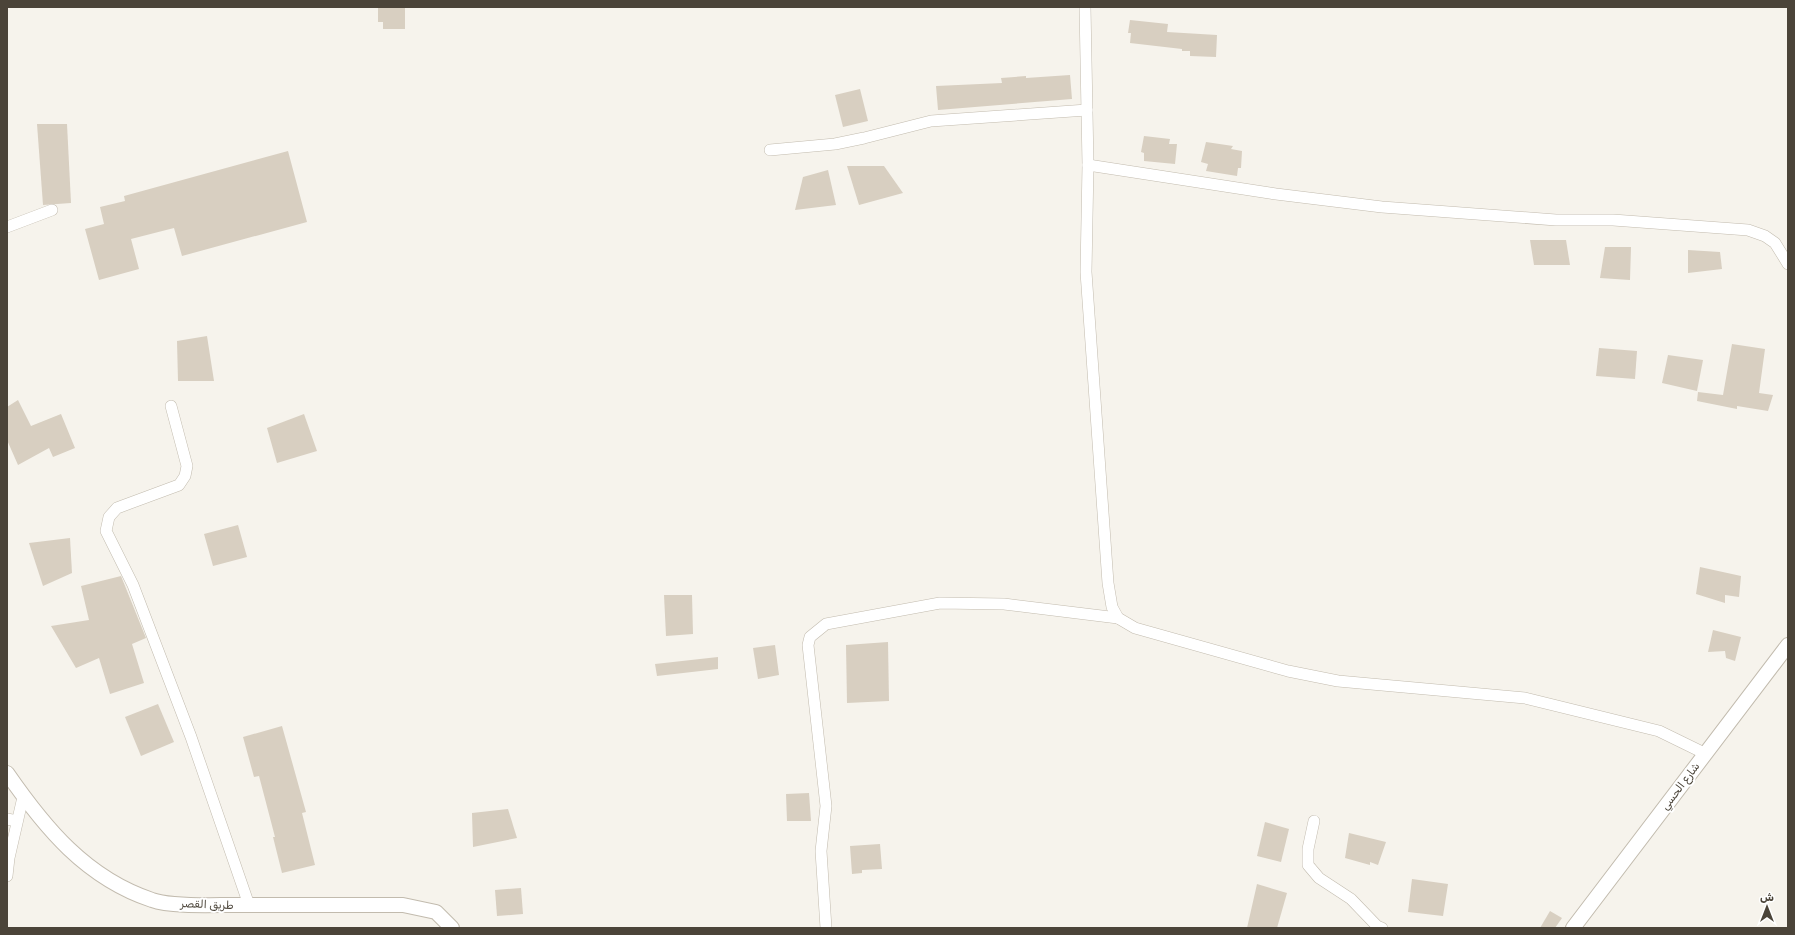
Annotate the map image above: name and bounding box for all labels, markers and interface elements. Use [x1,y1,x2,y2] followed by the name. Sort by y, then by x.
[1658,760,1704,814] street label: شارع الحسي
[1747,887,1787,927] north arrow
[1760,891,1774,904] text: ش
[179,897,234,913] street label: طريق القصر

